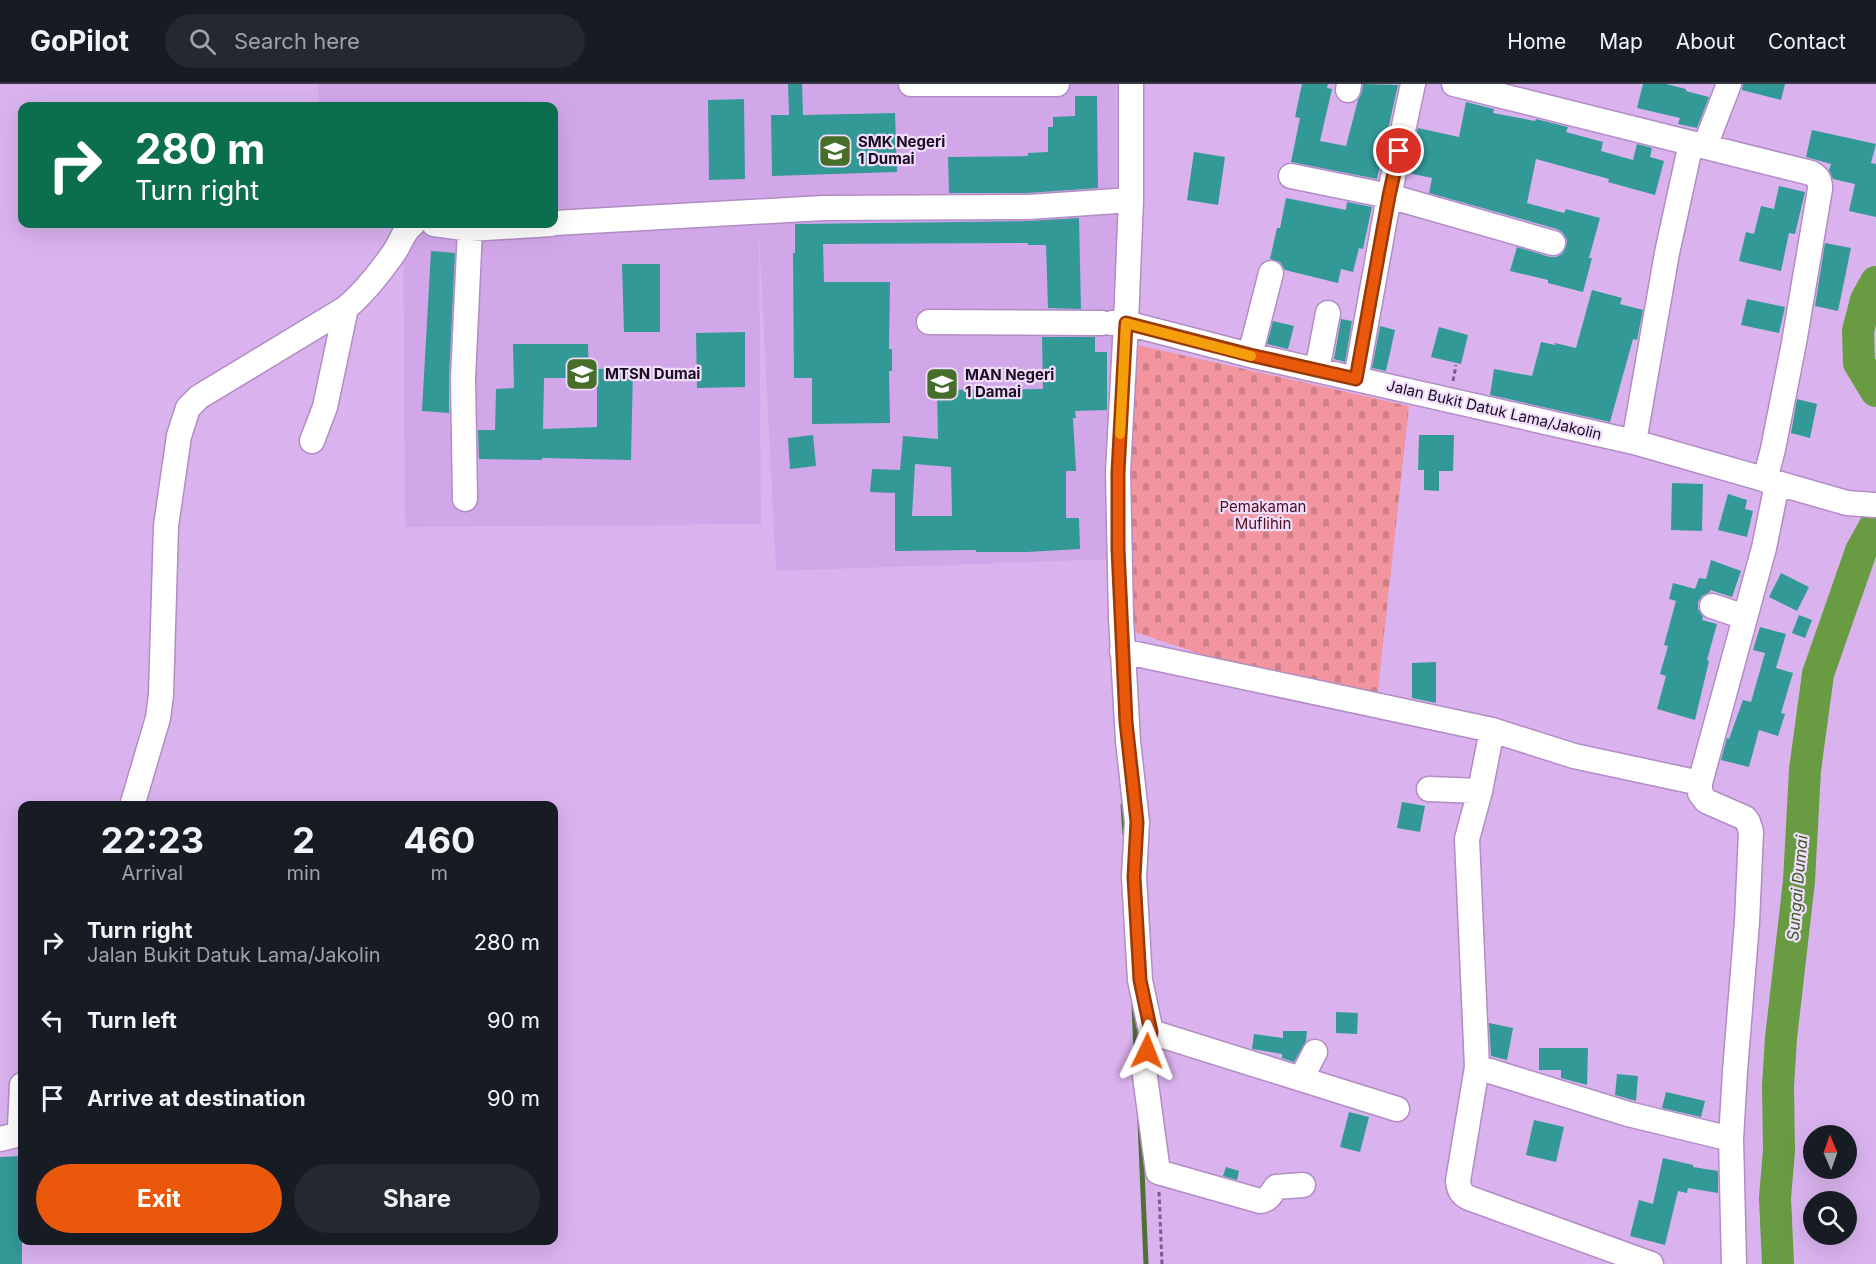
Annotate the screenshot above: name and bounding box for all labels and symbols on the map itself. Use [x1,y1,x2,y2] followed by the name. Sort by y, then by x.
[1373,125,1424,176] pin
[858,132,945,168] place label: SMK Negeri 1 Dumai
[817,133,853,169] school or university icon: SMK Negeri 1 Dumai
[564,356,600,392] school or university icon: MTSN Dumai
[605,364,700,383] place label: MTSN Dumai
[965,365,1054,401] place label: MAN Negeri 1 Damai
[924,366,960,402] school or university icon: MAN Negeri 1 Damai
[1385,375,1604,444] street label: Jalan Bukit Datuk Lama/Jakolin
[1220,497,1306,533] park label: Pemakaman Muflihin
[1782,833,1812,942] water label: Sungai Dumai
[1115,1019,1179,1083] position arrow
[1803,1125,1857,1179] north arrow

